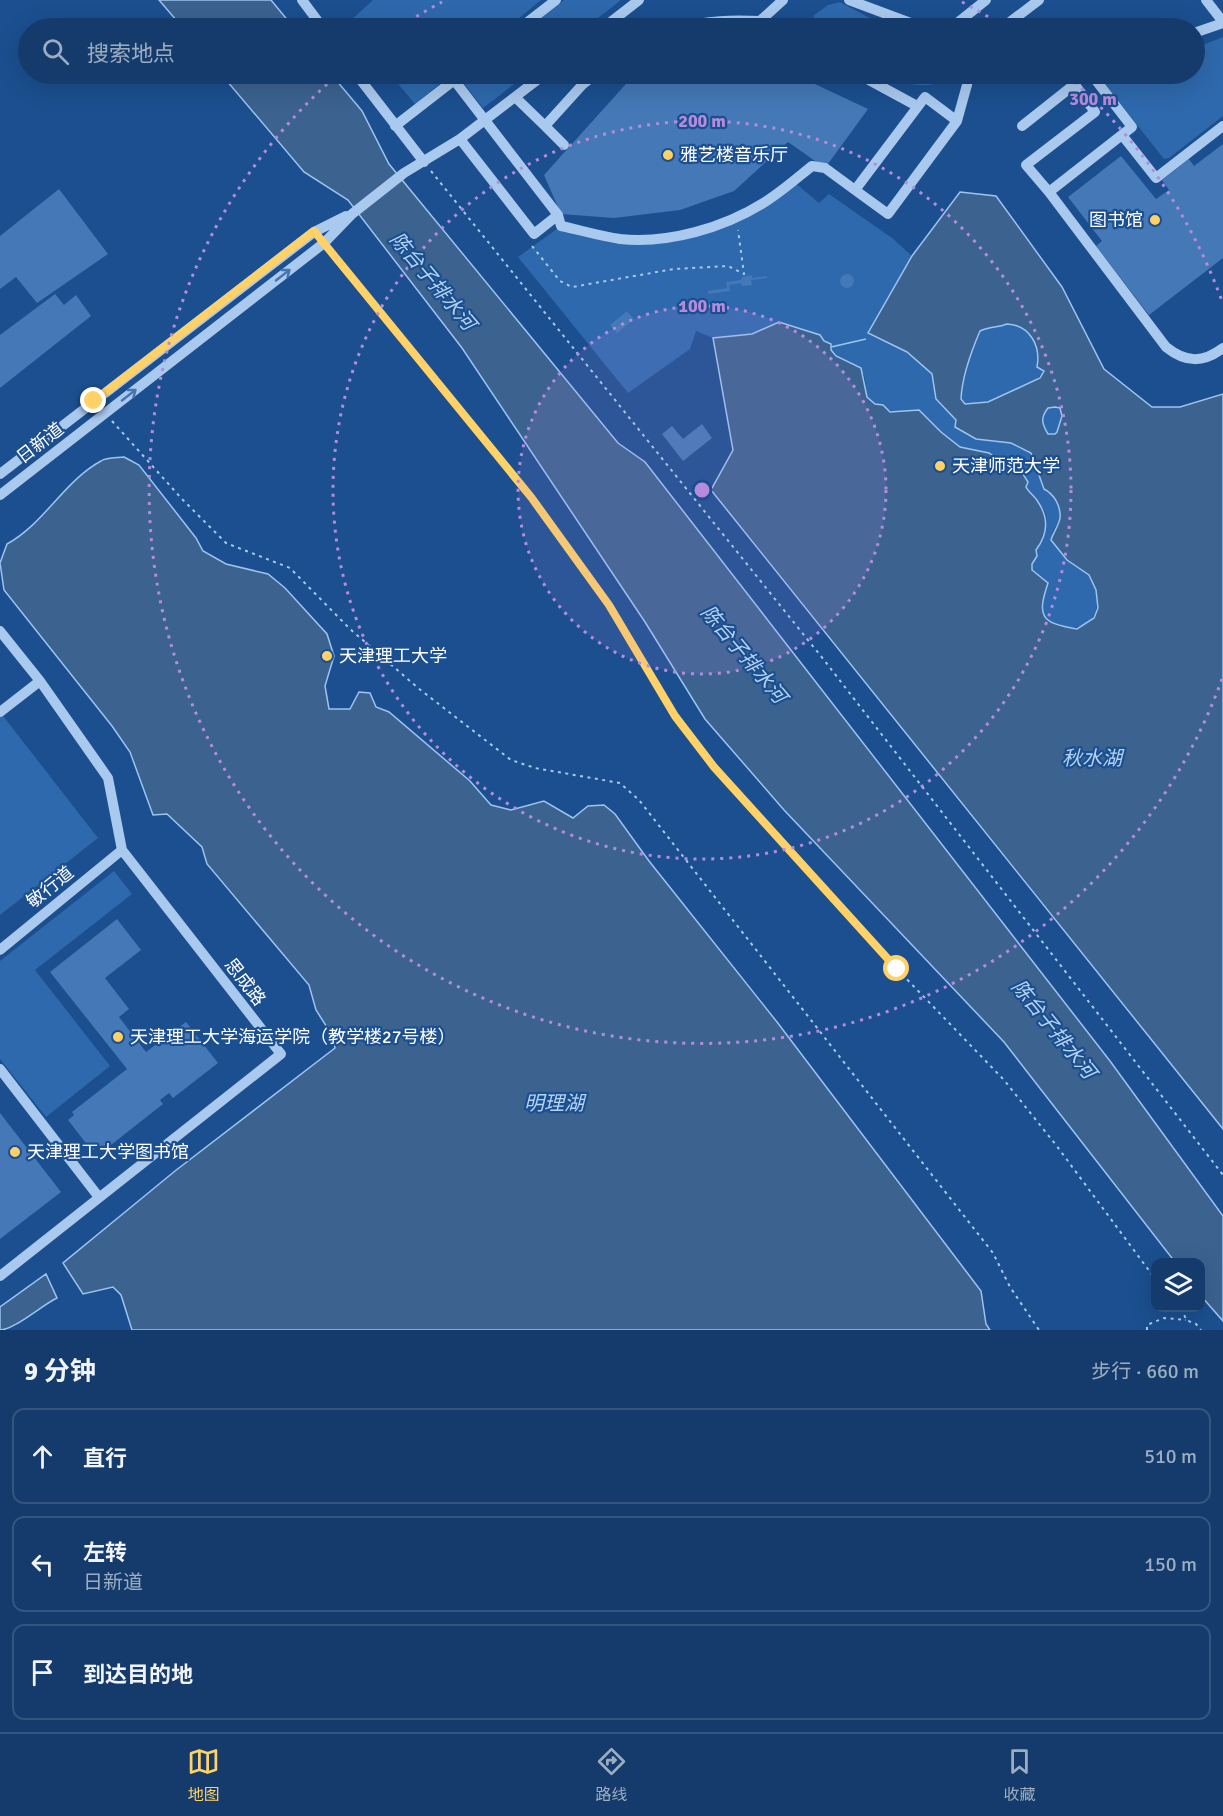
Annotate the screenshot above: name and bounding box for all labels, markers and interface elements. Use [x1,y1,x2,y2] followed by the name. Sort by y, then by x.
[18,18,1205,84] search box
[39,35,72,68] icon: search
[87,40,175,67] text: 搜索地点
[1069,88,1117,110] text: 300 m
[678,110,726,132] text: 200 m
[680,144,788,166] place label: 雅艺楼音乐厅
[661,148,675,162] marker: 雅艺楼音乐厅
[1089,209,1143,231] place label: 图书馆
[1148,213,1162,227] marker: 图书馆
[384,227,483,338] water label: 陈台子排水河
[275,269,291,282] one-way arrow
[678,295,726,317] text: 100 m
[80,387,106,413] route end
[121,389,137,402] one-way arrow
[12,418,68,468] street label: 日新道
[952,455,1060,477] place label: 天津师范大学
[933,459,947,473] marker: 天津师范大学
[692,480,712,500] centre of rings
[695,600,794,711] water label: 陈台子排水河
[339,645,447,667] place label: 天津理工大学
[320,649,334,663] marker: 天津理工大学
[1062,746,1125,771] water label: 秋水湖
[22,861,78,913] street label: 敏行道
[220,954,270,1010] street label: 思成路
[883,955,909,981] route start
[1006,975,1104,1087] water label: 陈台子排水河
[130,1026,455,1048] place label: 天津理工大学海运学院（教学楼27号楼）
[111,1030,125,1044] marker: 天津理工大学海运学院（教学楼27号楼）
[524,1091,587,1116] water label: 明理湖
[27,1141,189,1163] place label: 天津理工大学图书馆
[8,1145,22,1159] marker: 天津理工大学图书馆
[1151,1258,1205,1312] map controls
[1151,1258,1205,1312] button: layers
[24,1356,96,1388] text: 9 分钟
[1091,1359,1199,1384] text: 步行 · 660 m
[26,1440,59,1473] icon: ahead
[1144,1444,1197,1469] text: 510 m
[83,1445,127,1472] text: 直行
[83,1539,127,1566] text: 左转
[26,1548,59,1581] icon: left
[1144,1552,1197,1577] text: 150 m
[83,1570,143,1595] text: 日新道
[26,1656,59,1689] icon: arrive
[83,1661,193,1688] text: 到达目的地
[187,1745,220,1805] tab: 地图
[595,1745,628,1805] tab: 路线
[1003,1745,1036,1805] tab: 收藏

